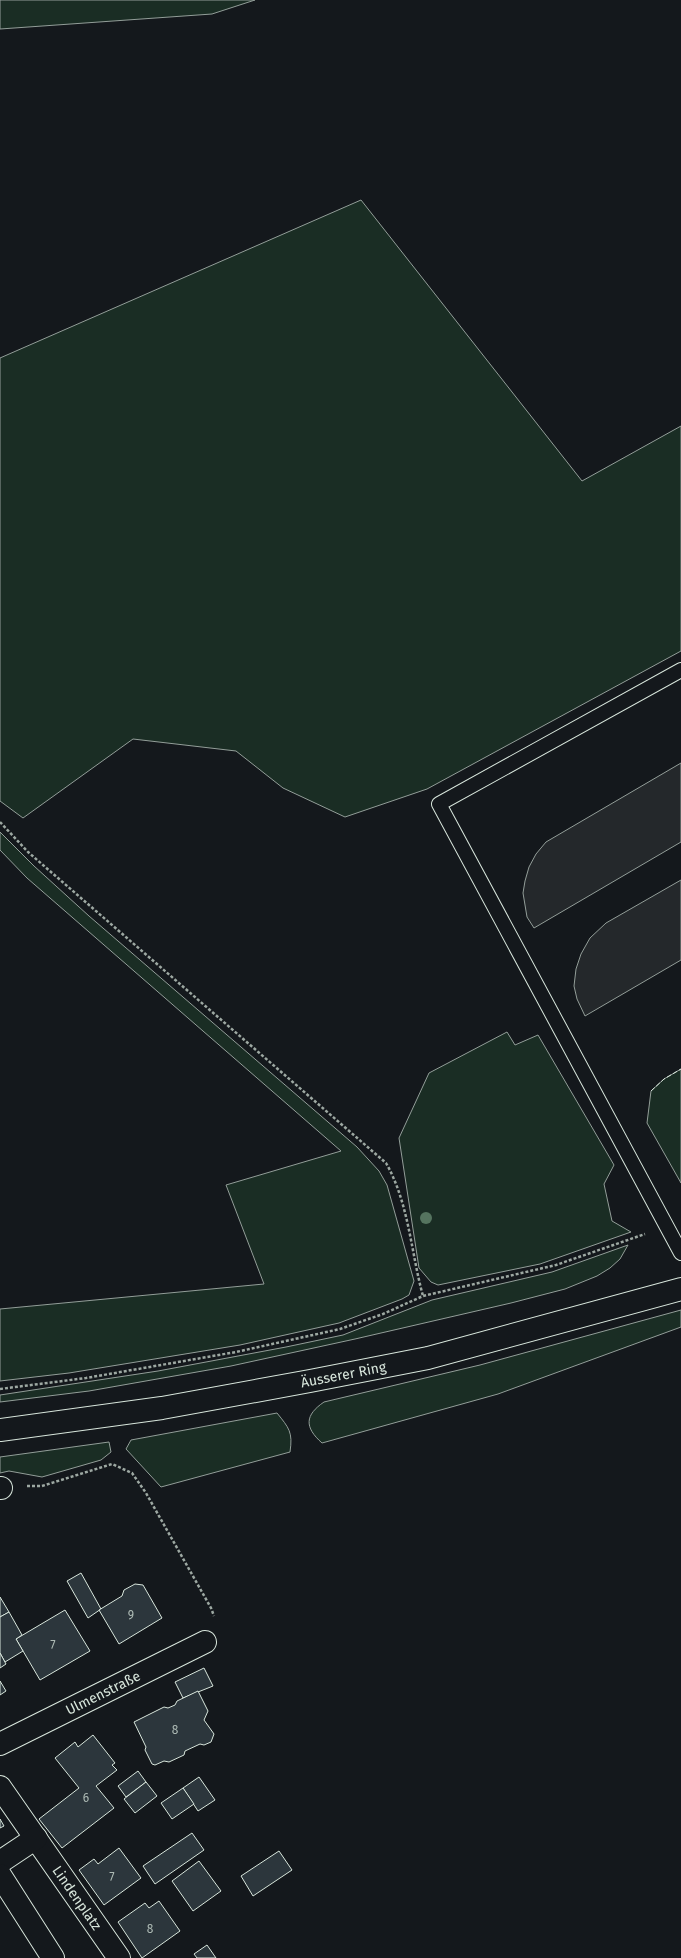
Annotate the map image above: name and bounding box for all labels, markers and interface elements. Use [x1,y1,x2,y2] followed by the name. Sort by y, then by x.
[299,1358,388,1391] street label: Äusserer Ring
[128,1608,134,1622] house number: 9
[50,1638,56,1652] house number: 7
[63,1667,143,1719] street label: Ulmenstraße
[172,1723,179,1737] house number: 8
[83,1791,89,1805] house number: 6
[49,1862,105,1933] street label: Lindenplatz
[109,1870,115,1884] house number: 7
[147,1922,154,1936] house number: 8

